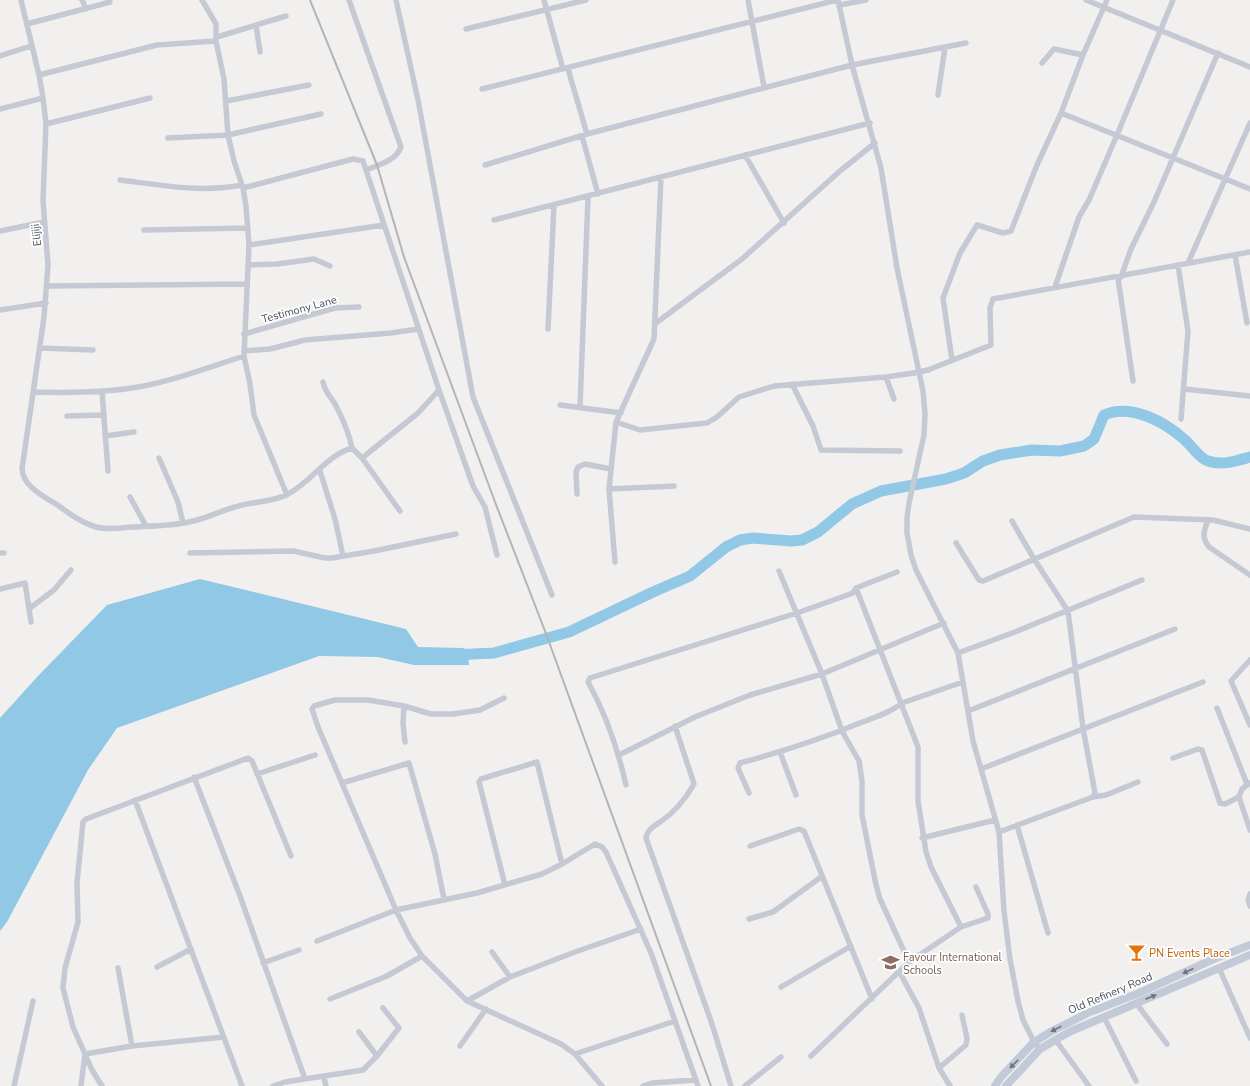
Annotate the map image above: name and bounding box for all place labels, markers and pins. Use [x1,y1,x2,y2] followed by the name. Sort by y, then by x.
[1126,943,1146,963] bar icon: PN Events Place
[1149,946,1230,961] place label: PN Events Place
[903,950,1003,978] place label: Favour International Schools
[880,953,900,973] school or university icon: Favour International Schools

